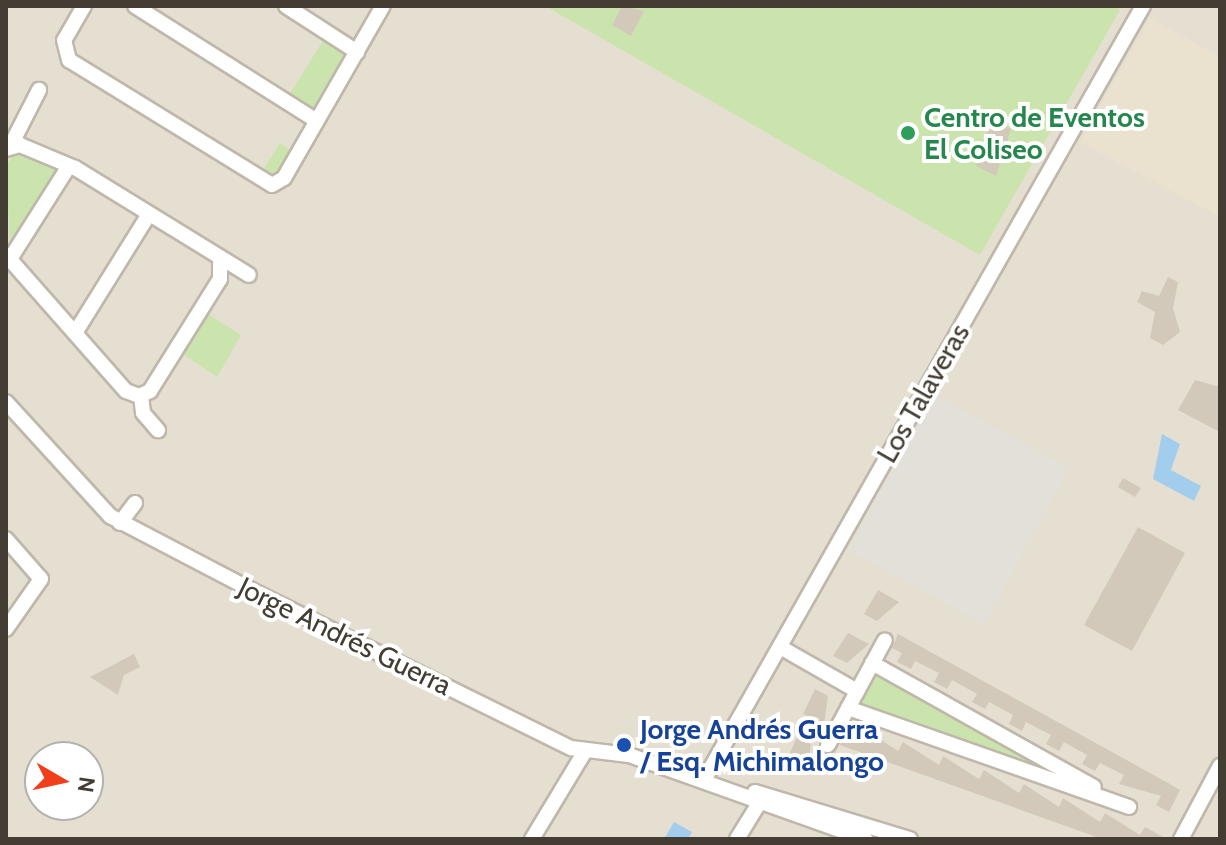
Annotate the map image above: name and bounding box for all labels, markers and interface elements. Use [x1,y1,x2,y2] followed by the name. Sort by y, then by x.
[924,100,1145,166] place label: Centro de Eventos El Coliseo
[899,124,917,142] marker: Centro de Eventos El Coliseo
[870,318,976,468] street label: Los Talaveras
[233,570,457,702] street label: Jorge Andrés Guerra
[640,712,884,778] place label: Jorge Andrés Guerra / Esq. Michimalongo
[615,736,633,754] marker: Jorge Andrés Guerra / Esq. Michimalongo
[24,741,104,821] north arrow
[72,775,101,794] text: N

